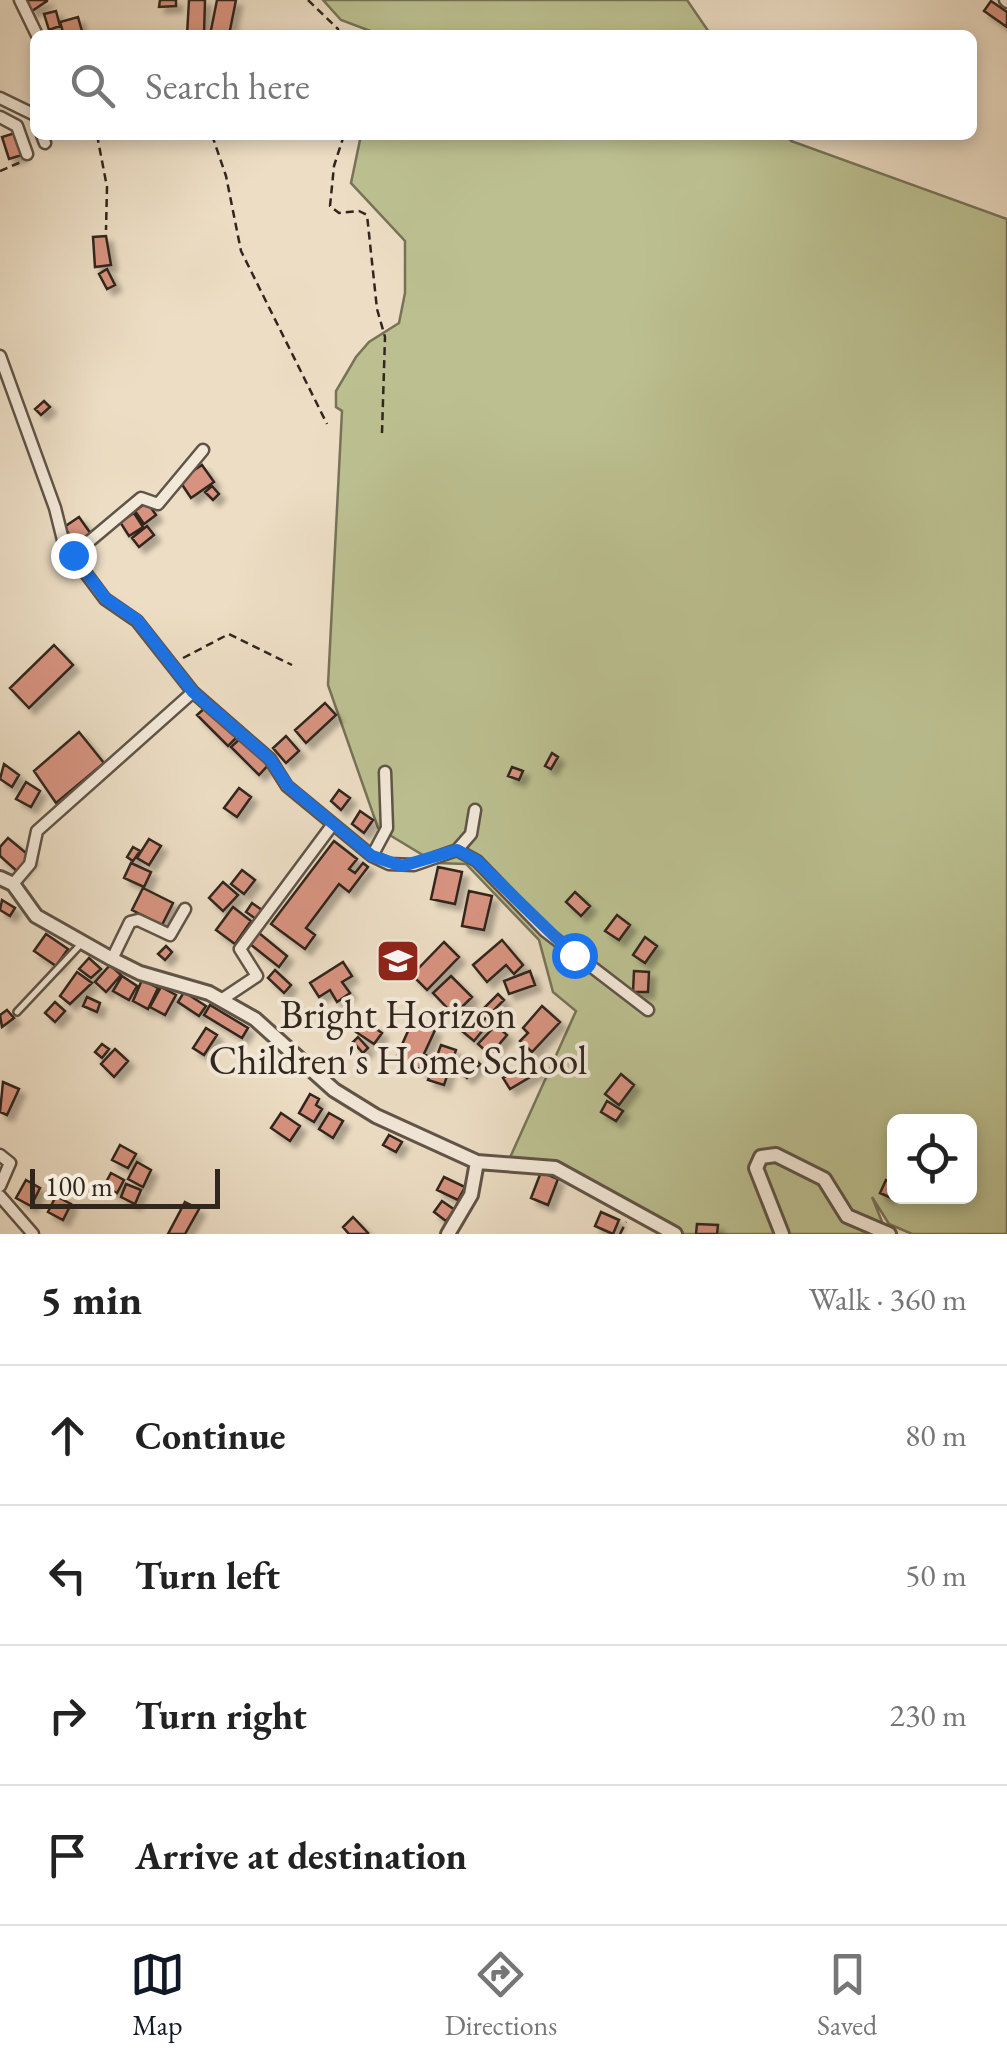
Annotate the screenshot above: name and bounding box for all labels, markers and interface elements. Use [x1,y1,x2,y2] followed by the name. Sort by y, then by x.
[30,30,977,140] search box
[65,58,120,113] icon: search
[145,61,310,110] text: Search here
[51,533,97,579] route end
[552,933,598,979] route start
[375,938,421,984] school or university icon: Bright Horizon Children's Home School
[209,988,587,1086] place label: Bright Horizon Children's Home School
[887,1114,977,1204] map controls
[887,1114,977,1204] button: locate
[30,1164,220,1208] scale bar
[45,1168,113,1204] text: 100 m
[40,1272,142,1327] text: 5 min
[809,1278,967,1320] text: Walk · 360 m
[40,1408,95,1463] icon: ahead
[135,1411,286,1460] text: Continue
[905,1414,967,1456] text: 80 m
[40,1548,95,1603] icon: left
[135,1551,280,1600] text: Turn left
[905,1554,967,1596] text: 50 m
[40,1688,95,1743] icon: right
[135,1691,307,1740] text: Turn right
[890,1694,967,1736] text: 230 m
[40,1828,95,1883] icon: arrive
[135,1831,467,1880] text: Arrive at destination
[130,1947,185,2043] tab: Map
[445,1947,557,2043] tab: Directions
[817,1947,877,2043] tab: Saved

